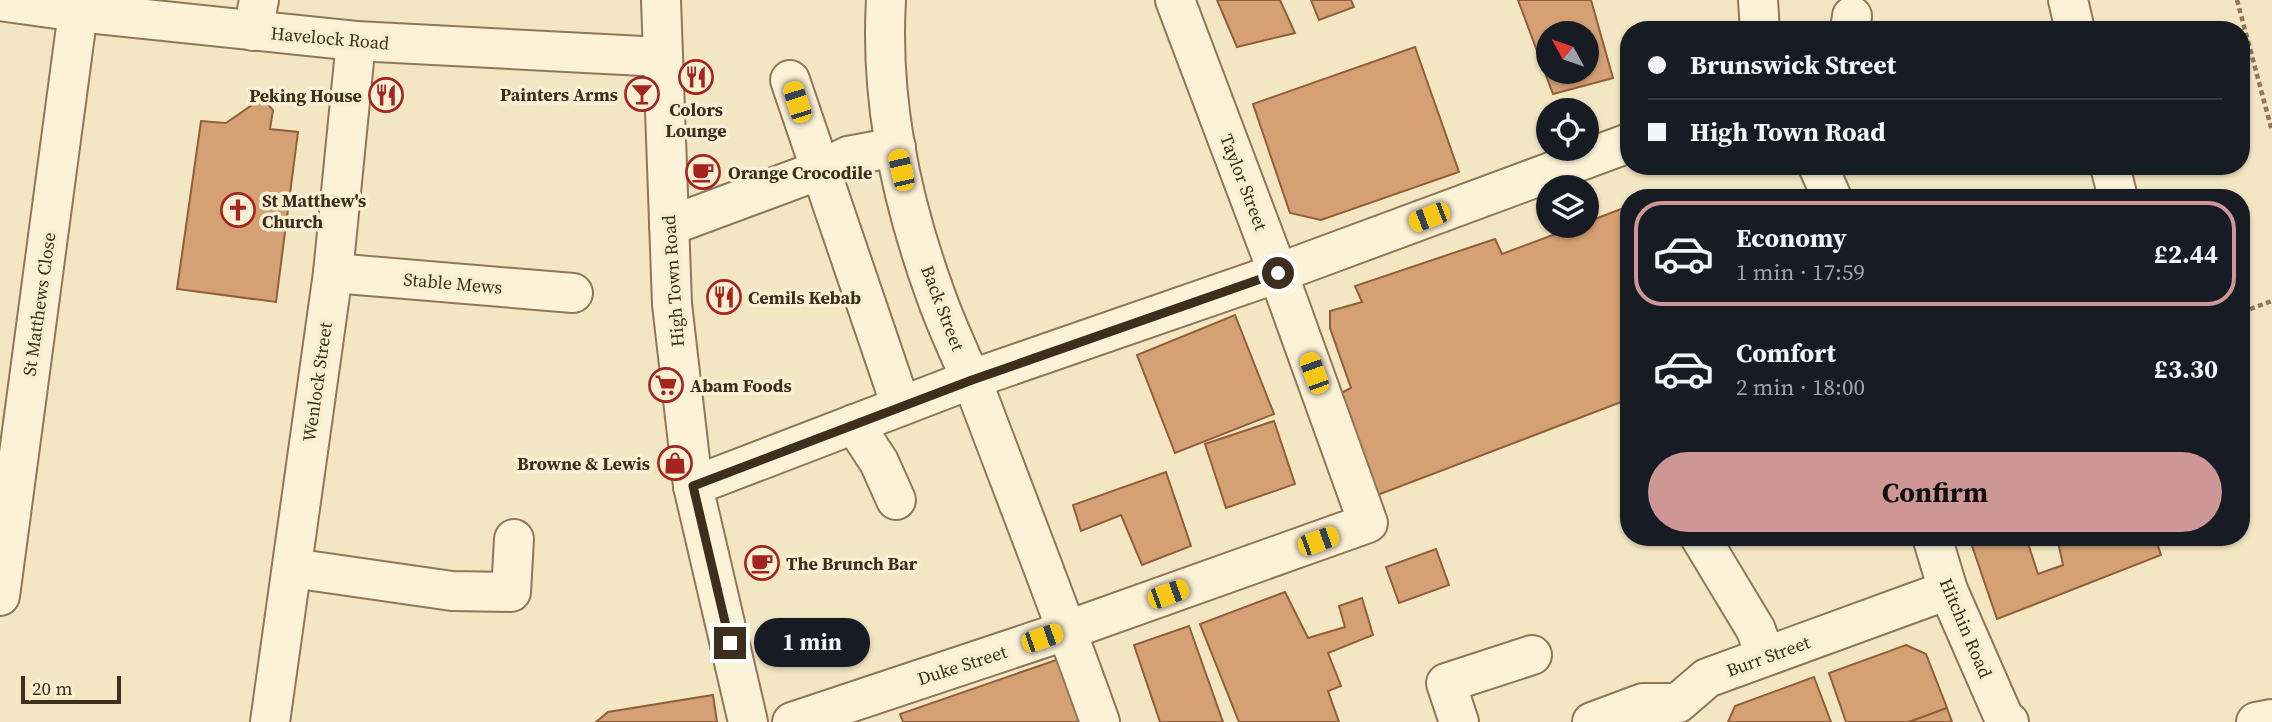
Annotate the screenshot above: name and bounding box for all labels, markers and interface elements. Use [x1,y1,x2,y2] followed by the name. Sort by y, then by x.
[270,20,390,56] street label: Havelock Road
[1536,21,1600,84] north arrow
[1536,21,1599,238] map controls
[1690,47,1896,83] text: Brunswick Street
[677,58,715,96] restaurant icon: Colors Lounge
[623,75,661,113] bar icon: Painters Arms
[367,76,405,114] restaurant icon: Peking House
[781,79,814,125] car
[500,82,618,107] place label: Painters Arms
[249,83,362,108] place label: Peking House
[665,97,727,143] place label: Colors Lounge
[1536,98,1599,161] button: locate
[1690,114,1886,150] text: High Town Road
[1214,130,1274,234] street label: Taylor Street
[887,147,916,193] car
[684,153,722,191] cafe icon: Orange Crocodile
[728,160,872,185] place label: Orange Crocodile
[1536,175,1599,238] button: layers
[262,188,366,234] place label: St Matthew's Church
[219,191,257,229] church icon: St Matthew's Church
[1406,200,1453,234] car
[656,214,690,348] street label: High Town Road
[1736,220,1847,256] text: Economy
[1652,222,1715,285] icon: car
[17,230,61,378] street label: St Matthews Close
[2154,236,2218,272] text: £2.44
[1736,256,1865,288] text: 1 min · 17:59
[1262,257,1294,289] route start
[915,262,971,354] street label: Back Street
[402,266,504,300] street label: Stable Mews
[705,278,743,316] restaurant icon: Cemils Kebab
[748,285,861,310] place label: Cemils Kebab
[296,320,338,443] street label: Wenlock Street
[1736,335,1836,371] text: Comfort
[1652,337,1715,400] icon: car
[1297,350,1332,396] car
[2154,351,2218,387] text: £3.30
[647,366,685,404] supermarket icon: Abam Foods
[1736,371,1865,403] text: 2 min · 18:00
[690,373,792,398] place label: Abam Foods
[656,444,694,482] shop icon: Browne & Lewis
[517,451,650,476] place label: Browne & Lewis
[1648,452,2222,532] button: Confirm
[1295,524,1342,558] car
[743,544,781,582] cafe icon: The Brunch Bar
[786,551,918,576] place label: The Brunch Bar
[1934,574,1998,682] street label: Hitchin Road
[1145,577,1192,611] car
[754,618,870,668] callout: 1 min
[1019,621,1066,655] car
[782,626,842,658] text: 1 min
[714,627,746,659] route end
[1723,629,1813,683] street label: Burr Street
[914,639,1010,691] street label: Duke Street
[21,673,121,705] scale bar
[32,675,73,701] text: 20 m

